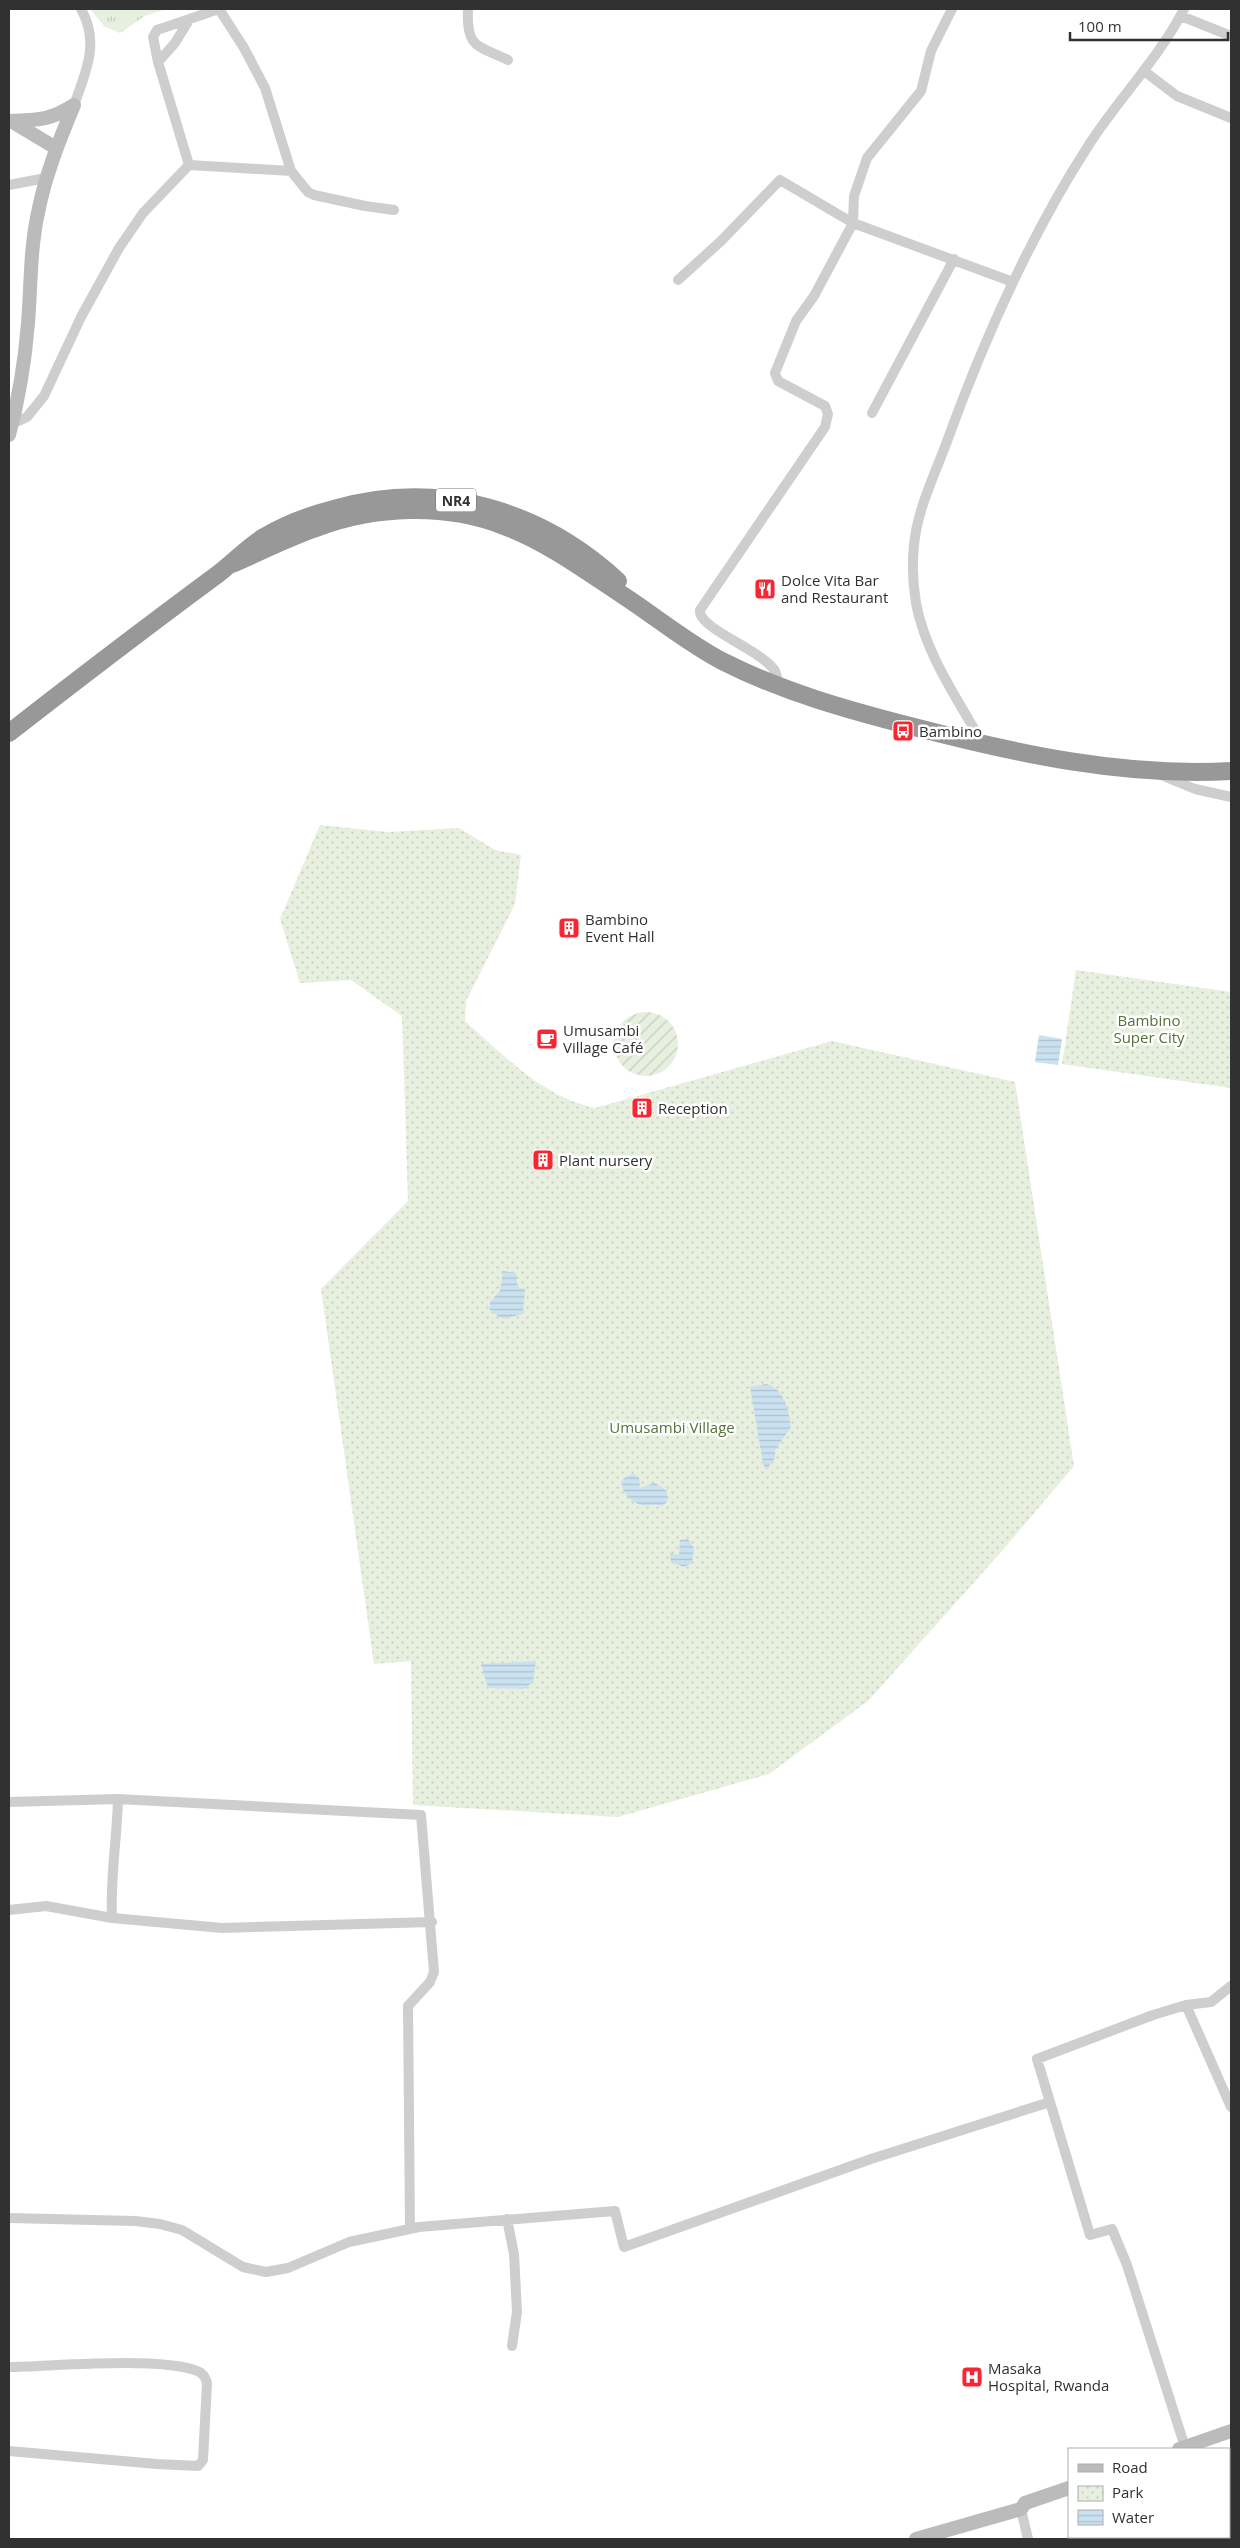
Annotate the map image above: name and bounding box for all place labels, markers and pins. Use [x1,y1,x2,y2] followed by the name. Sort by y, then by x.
[781,570,888,607] place label: Dolce Vita Bar and Restaurant
[753,577,777,601] restaurant icon: Dolce Vita Bar and Restaurant
[891,719,915,743] bus stop icon: Bambino
[919,721,982,741] place label: Bambino
[585,909,655,946] place label: Bambino Event Hall
[557,916,581,940] building icon: Bambino Event Hall
[563,1020,643,1057] place label: Umusambi Village Café
[535,1027,559,1051] cafe icon: Umusambi Village Café
[630,1096,654,1120] building icon: Reception
[658,1098,728,1118] place label: Reception
[531,1148,555,1172] building icon: Plant nursery
[559,1150,653,1170] place label: Plant nursery
[988,2358,1109,2395] place label: Masaka Hospital, Rwanda
[960,2365,984,2389] hospital icon: Masaka Hospital, Rwanda

